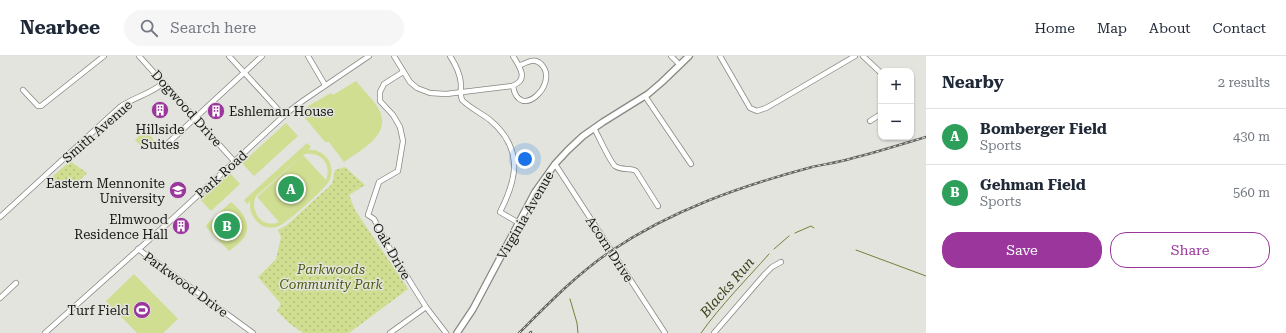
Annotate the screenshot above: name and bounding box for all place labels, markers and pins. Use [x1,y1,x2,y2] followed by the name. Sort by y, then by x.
[150,100,170,120] building icon: Hillside Suites
[206,101,226,121] building icon: Eshleman House
[229,104,334,119] place label: Eshleman House
[136,122,184,152] place label: Hillside Suites
[278,174,304,204] pin: A
[46,176,165,206] place label: Eastern Mennonite University
[168,180,188,200] school or university icon: Eastern Mennonite University
[214,211,240,241] pin: B
[74,212,169,242] place label: Elmwood Residence Hall
[171,216,191,236] building icon: Elmwood Residence Hall
[132,300,152,320] sports icon: Turf Field
[67,303,130,318] place label: Turf Field

